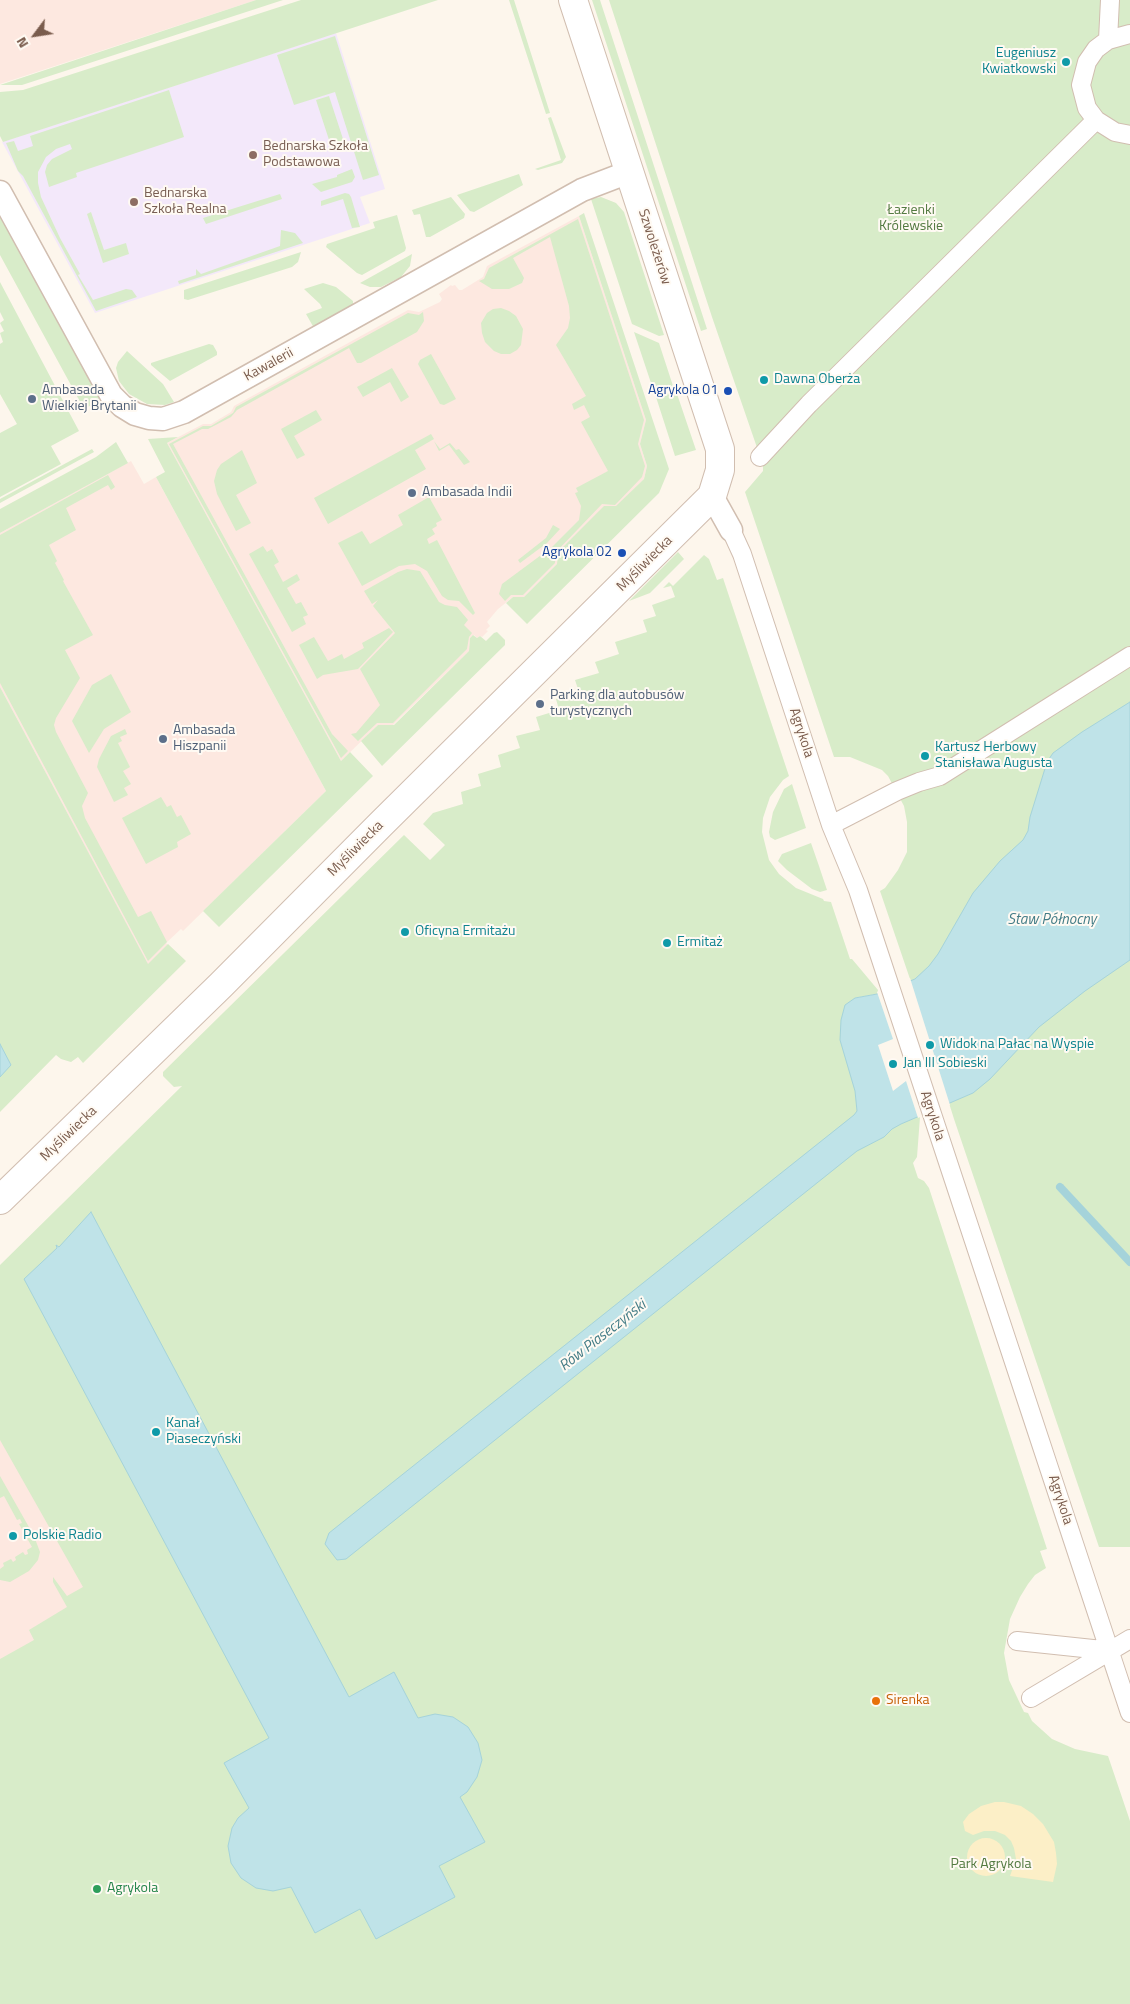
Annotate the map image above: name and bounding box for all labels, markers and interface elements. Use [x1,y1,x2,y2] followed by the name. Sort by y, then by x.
[10,10,60,60] north arrow
[10,33,33,53] text: N
[982,46,1056,78] place label: Eugeniusz Kwiatkowski
[1060,56,1072,68] marker: Eugeniusz Kwiatkowski
[263,139,368,172] place label: Bednarska Szkoła Podstawowa
[247,149,259,161] marker: Bednarska Szkoła Podstawowa
[144,186,227,218] place label: Bednarska Szkoła Realna
[128,196,140,208] marker: Bednarska Szkoła Realna
[879,203,943,236] park label: Łazienki Królewskie
[634,207,674,287] street label: Szwoleżerów
[241,345,297,385] street label: Kawalerii
[774,372,860,388] place label: Dawna Oberża
[758,374,770,386] marker: Dawna Oberża
[42,383,137,416] place label: Ambasada Wielkiej Brytanii
[648,383,718,399] place label: Agrykola 01
[722,385,734,397] marker: Agrykola 01
[26,393,38,405] marker: Ambasada Wielkiej Brytanii
[422,485,512,501] place label: Ambasada Indii
[406,487,418,499] marker: Ambasada Indii
[614,533,676,595] street label: Myśliwiecka
[542,545,612,561] place label: Agrykola 02
[616,547,628,559] marker: Agrykola 02
[550,688,684,720] place label: Parking dla autobusów turystycznych
[534,698,546,710] marker: Parking dla autobusów turystycznych
[785,706,817,760] street label: Agrykola
[173,723,235,756] place label: Ambasada Hiszpanii
[157,733,169,745] marker: Ambasada Hiszpanii
[935,740,1052,772] place label: Kartusz Herbowy Stanisława Augusta
[919,750,931,762] marker: Kartusz Herbowy Stanisława Augusta
[325,818,387,880] street label: Myśliwiecka
[1008,911,1096,929] water label: Staw Północny
[415,924,516,940] place label: Oficyna Ermitażu
[399,926,411,938] marker: Oficyna Ermitażu
[677,935,723,951] place label: Ermitaż
[661,937,673,949] marker: Ermitaż
[940,1037,1094,1053] place label: Widok na Pałac na Wyspie
[924,1039,936,1051] marker: Widok na Pałac na Wyspie
[903,1056,987,1072] place label: Jan III Sobieski
[887,1058,899,1070] marker: Jan III Sobieski
[916,1089,948,1143] street label: Agrykola
[37,1103,101,1165] street label: Myśliwiecka
[556,1297,650,1375] water label: Rów Piaseczyński
[166,1416,241,1448] place label: Kanał Piaseczyński
[150,1426,162,1438] marker: Kanał Piaseczyński
[1044,1473,1076,1527] street label: Agrykola
[23,1528,102,1544] place label: Polskie Radio
[7,1530,19,1542] marker: Polskie Radio
[886,1693,930,1709] place label: Sirenka
[870,1695,882,1707] marker: Sirenka
[950,1857,1032,1873] park label: Park Agrykola
[107,1881,158,1897] place label: Agrykola
[91,1883,103,1895] marker: Agrykola

